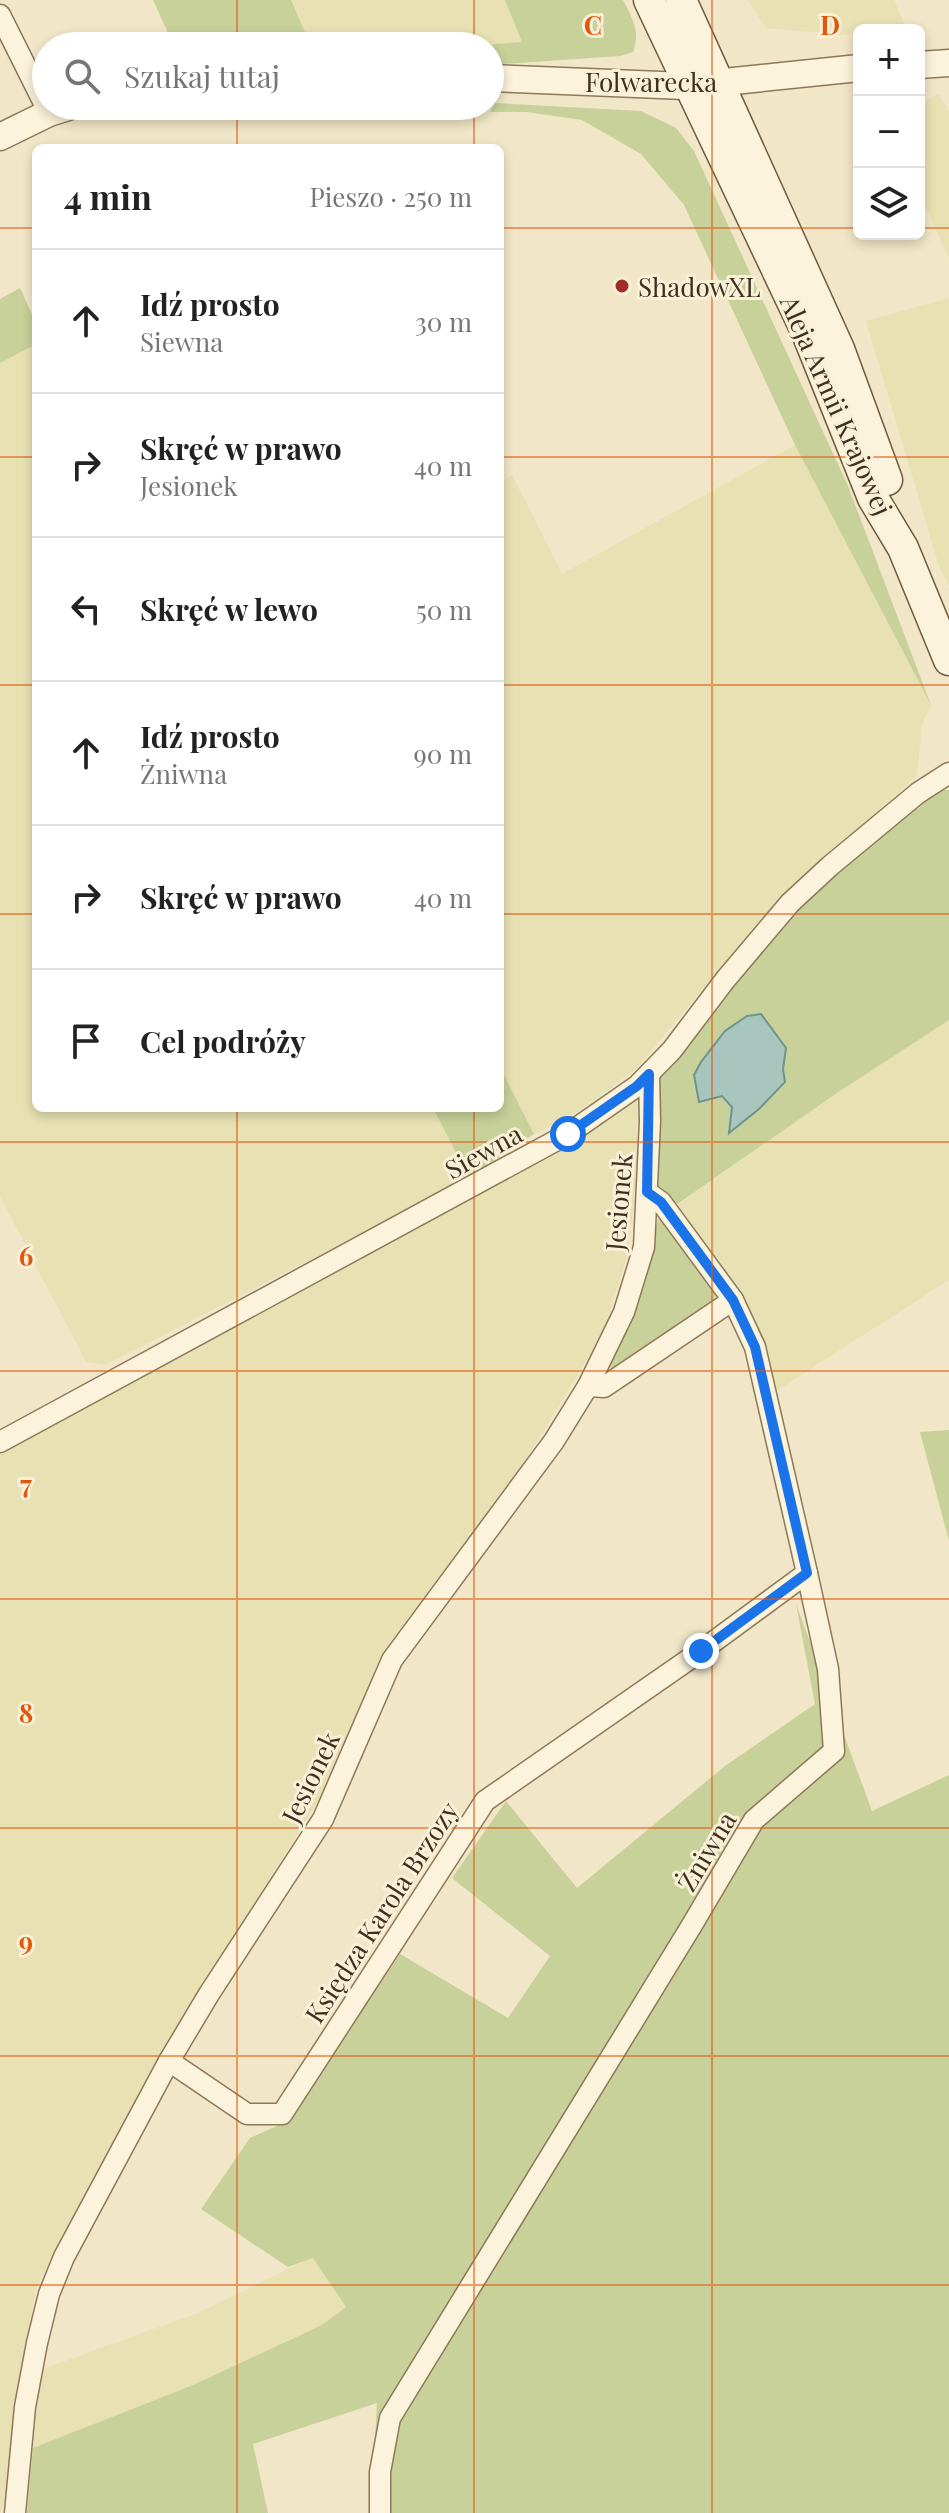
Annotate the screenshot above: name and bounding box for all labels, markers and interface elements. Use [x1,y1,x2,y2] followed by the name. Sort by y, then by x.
[584,7,602,42] text: C
[820,7,840,42] text: D
[853,24,925,240] map controls
[853,24,925,96] button: +
[32,32,504,120] search box
[60,54,104,98] icon: search
[124,56,280,96] text: Szukaj tutaj
[585,64,717,99] street label: Folwarecka
[853,96,925,168] button: −
[853,168,925,240] button: layers
[64,173,152,219] text: 4 min
[310,179,472,214] text: Pieszo · 250 m
[638,269,761,304] place label: ShadowXL
[613,277,631,295] marker: ShadowXL
[140,284,280,324] text: Idź prosto
[772,289,901,520] street label: Aleja Armii Krajowej
[64,299,108,343] icon: ahead
[415,304,472,339] text: 30 m
[140,324,223,359] text: Siewna
[140,428,342,468] text: Skręć w prawo
[64,443,108,487] icon: right
[414,448,472,483] text: 40 m
[140,468,238,503] text: Jesionek
[64,587,108,631] icon: left
[140,589,318,629] text: Skręć w lewo
[416,592,472,627] text: 50 m
[140,716,280,756] text: Idź prosto
[64,731,108,775] icon: ahead
[414,736,472,771] text: 90 m
[140,756,227,791] text: Żniwna
[64,875,108,919] icon: right
[140,877,342,917] text: Skręć w prawo
[414,880,472,915] text: 40 m
[64,1019,108,1063] icon: arrive
[140,1021,306,1061] text: Cel podróży
[438,1116,528,1186] street label: Siewna
[550,1116,586,1152] route start
[596,1151,640,1253] street label: Jesionek
[19,1238,33,1273] text: 6
[20,1466,32,1501] text: 7
[683,1633,719,1669] route end
[19,1695,33,1730] text: 8
[272,1725,347,1829] street label: Jesionek
[296,1795,466,2029] street label: Księdza Karola Brzozy
[669,1805,743,1897] street label: Żniwna
[19,1923,33,1958] text: 9

